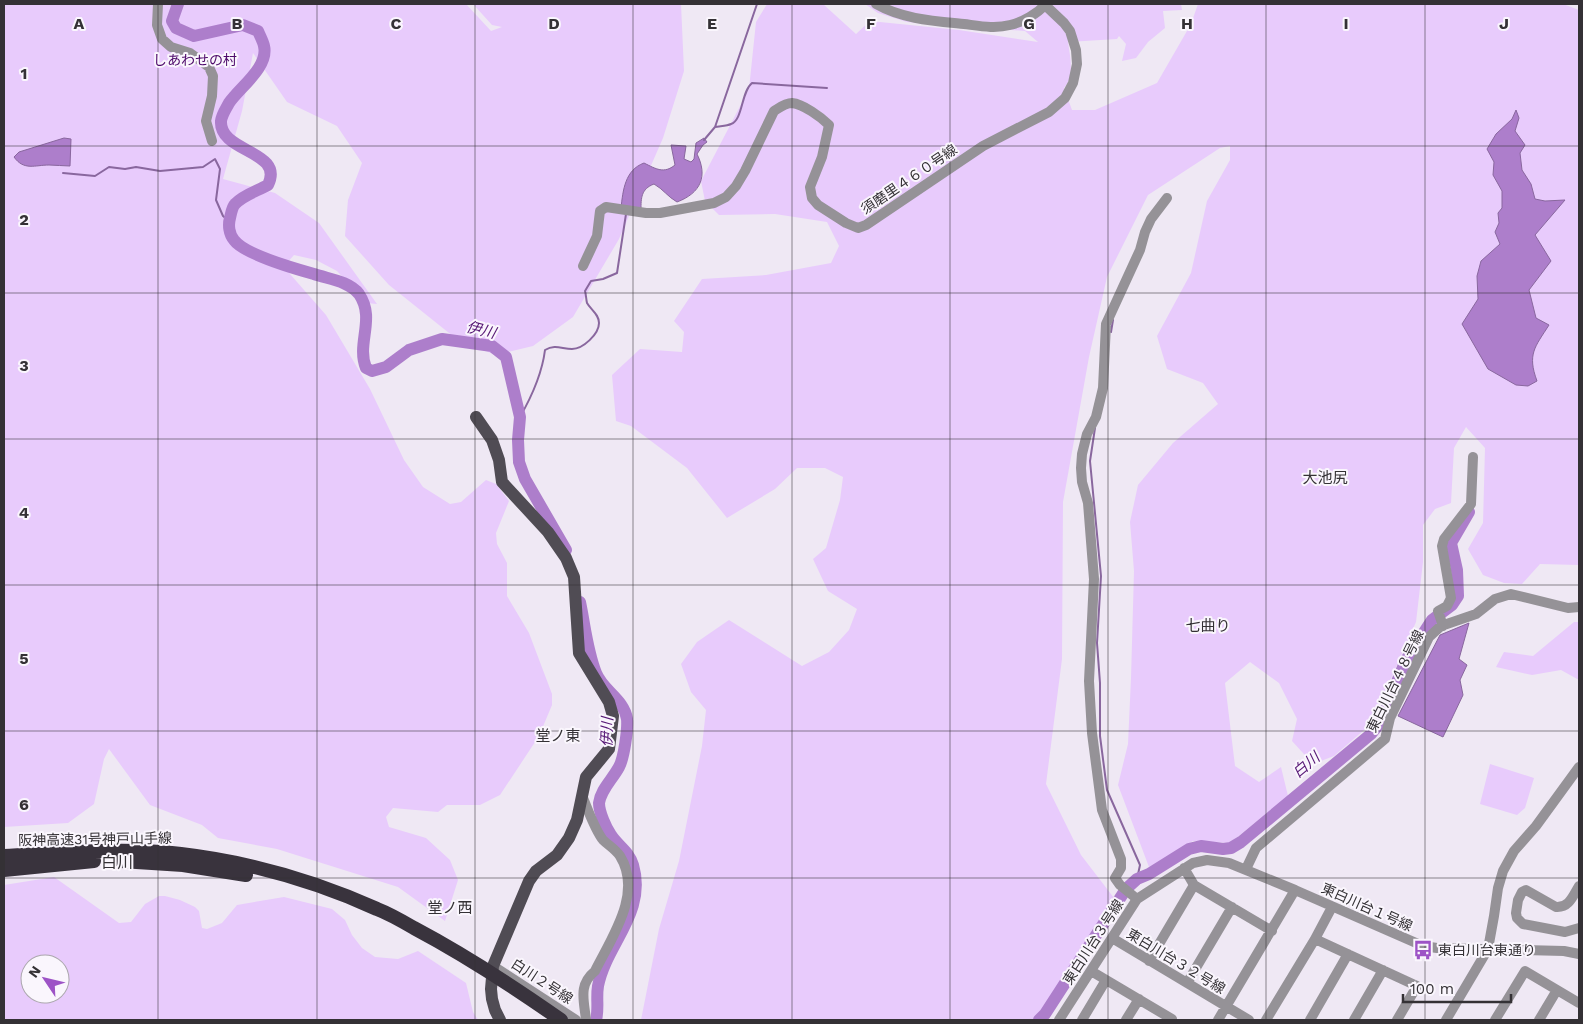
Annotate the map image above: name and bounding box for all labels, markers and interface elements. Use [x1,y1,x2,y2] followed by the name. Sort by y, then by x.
[74,14,85,33] text: A
[232,14,243,33] text: B
[391,14,402,33] text: C
[548,14,560,33] text: D
[707,14,717,33] text: E
[866,14,876,33] text: F
[1023,14,1035,33] text: G
[1181,14,1193,33] text: H
[1343,14,1349,33] text: I
[1499,14,1509,33] text: J
[153,52,237,68] park label: しあわせの村
[21,64,27,83] text: 1
[858,141,960,217] street label: 須磨里４６０号線
[19,210,29,229] text: 2
[464,318,500,343] water label: 伊川
[19,356,29,375] text: 3
[1302,469,1348,487] district label: 大池尻
[19,503,29,522] text: 4
[1185,617,1231,635] district label: 七曲り
[1363,627,1427,735] street label: 東白川台４８号線
[19,649,29,668] text: 5
[597,715,617,747] water label: 伊川
[535,727,581,745] district label: 堂ノ東
[1289,747,1325,782] water label: 白川
[19,795,29,814] text: 6
[18,830,172,848] street label: 阪神高速31号神戸山手線
[101,853,133,872] district label: 白川
[1319,880,1415,934] street label: 東白川台１号線
[1060,897,1126,987] street label: 東白川台３号線
[427,899,473,917] district label: 堂ノ西
[1124,925,1228,997] street label: 東白川台３２号線
[1412,939,1434,961] bus stop icon: 東白川台東通り
[1438,942,1536,958] place label: 東白川台東通り
[20,954,70,1004] north arrow
[508,955,576,1007] street label: 白川２号線
[25,963,44,980] text: N
[1403,972,1510,1004] scale bar
[1410,980,1454,998] text: 100 m

